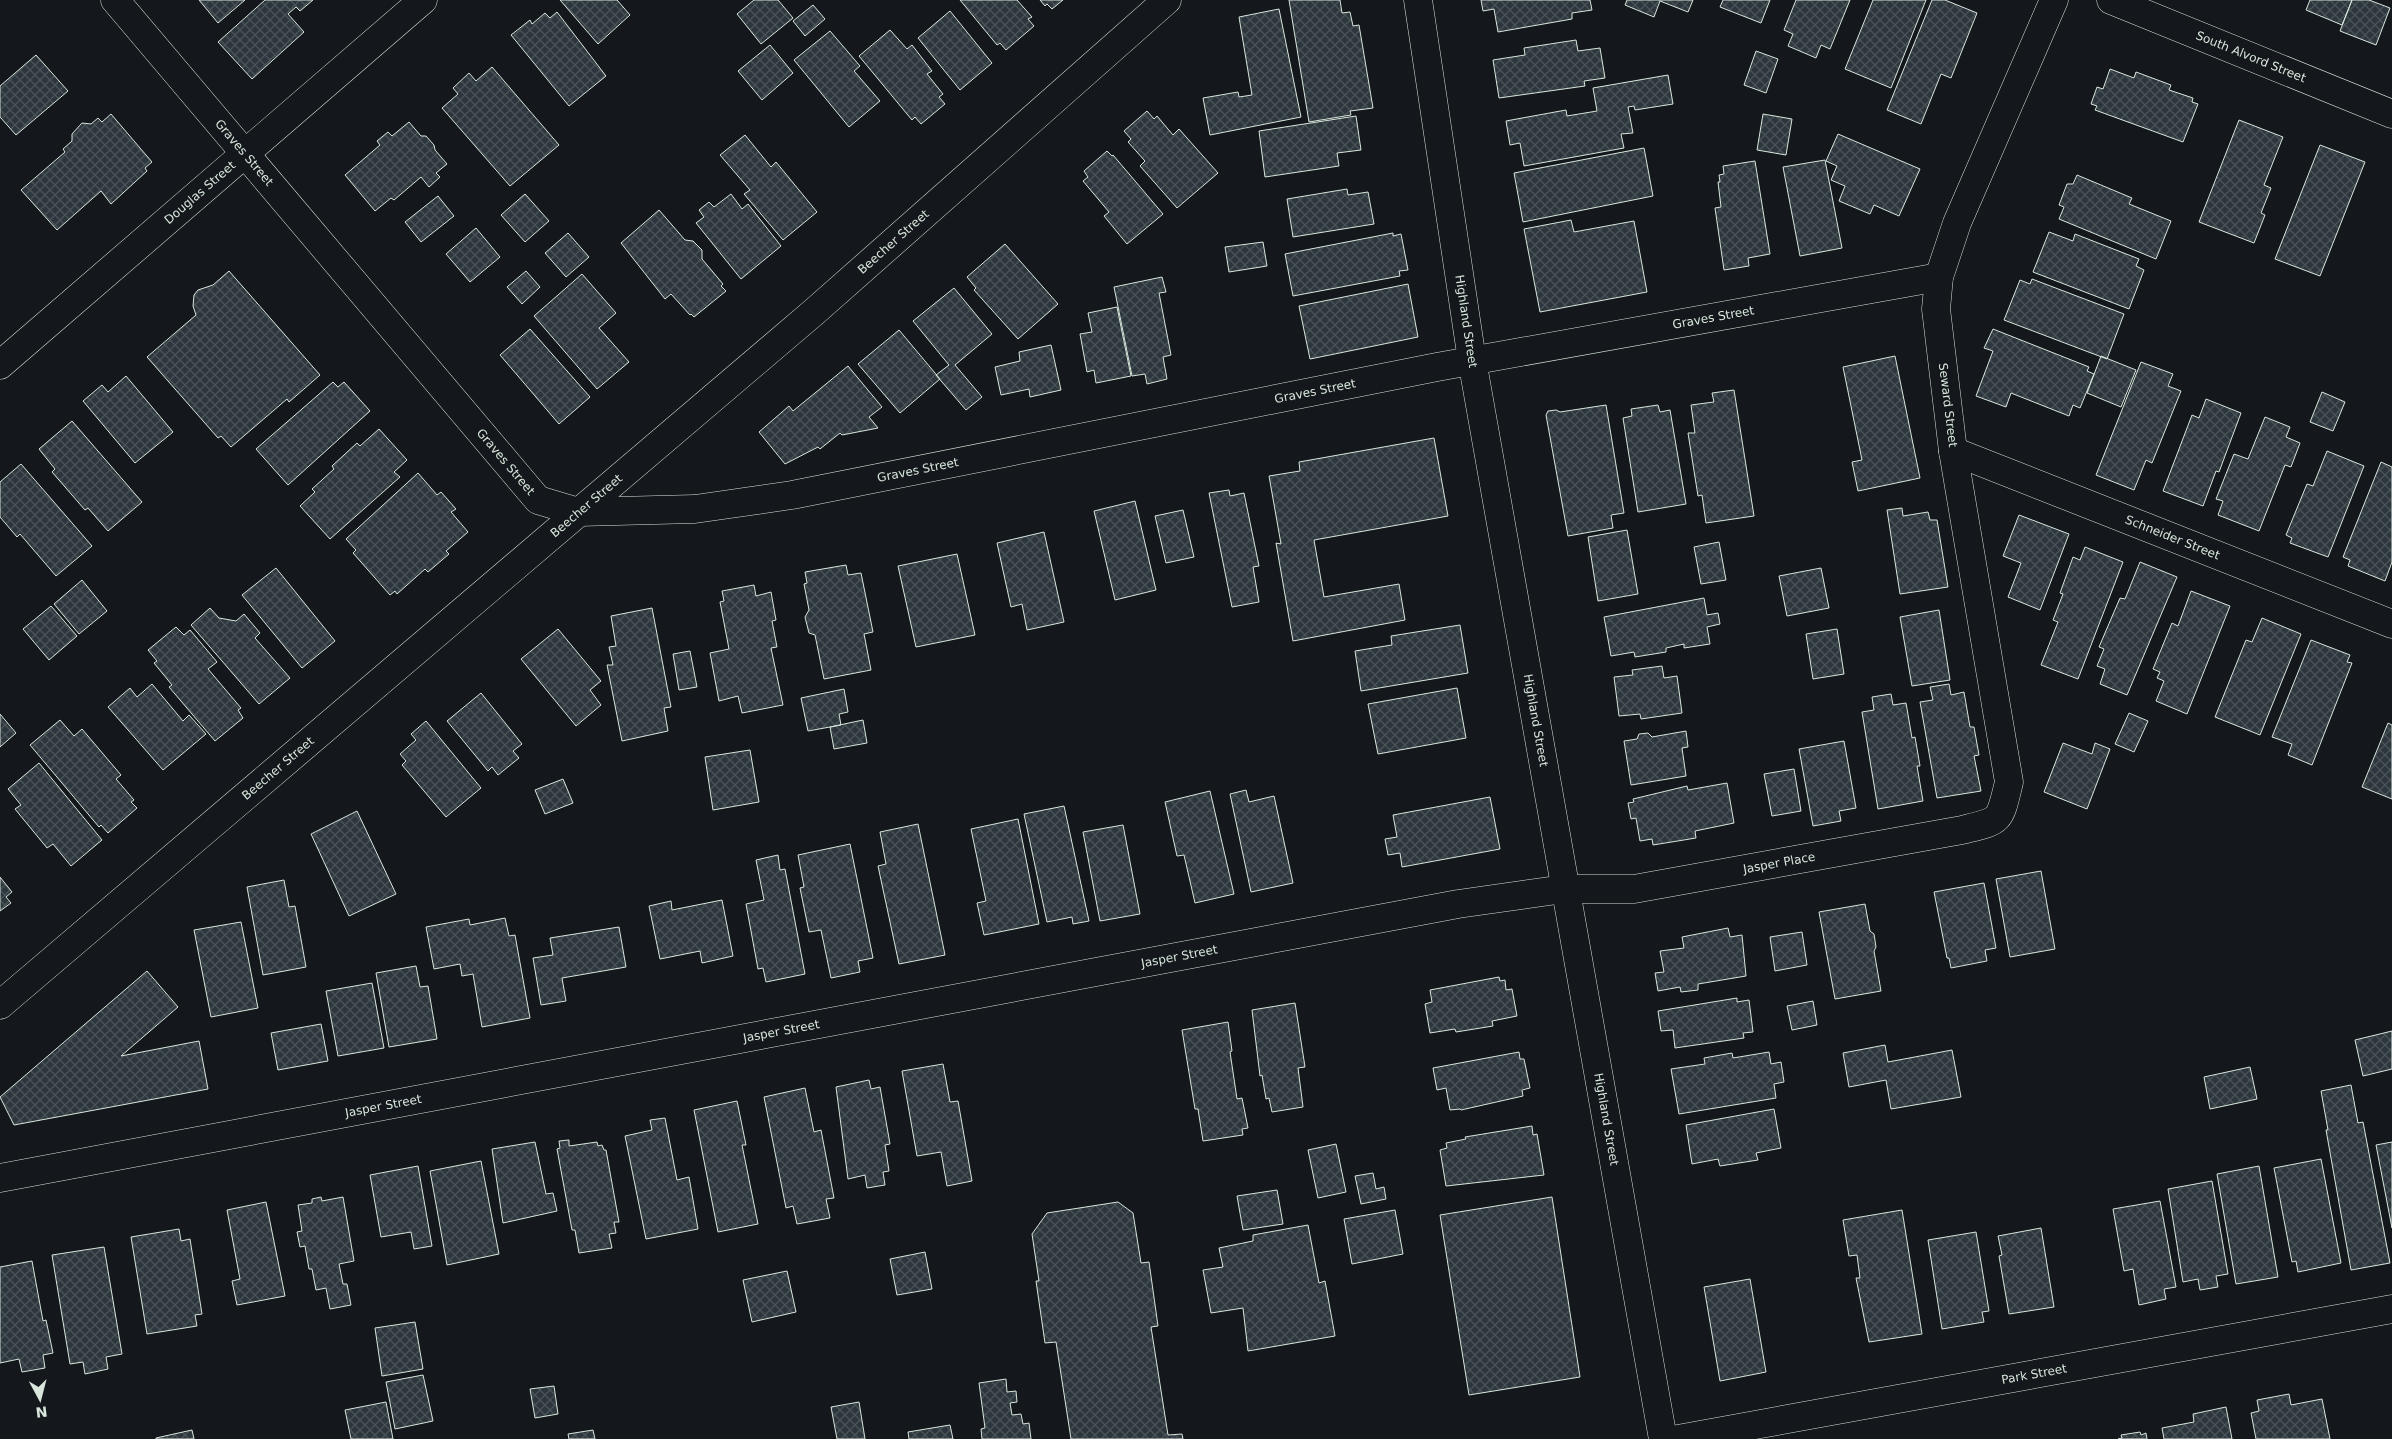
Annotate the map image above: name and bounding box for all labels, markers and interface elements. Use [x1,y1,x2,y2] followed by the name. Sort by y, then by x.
[2194,28,2308,85] street label: South Alvord Street
[212,117,276,189] street label: Graves Street
[162,158,238,227] street label: Douglas Street
[855,207,932,277] street label: Beecher Street
[1452,274,1480,369] street label: Highland Street
[1671,303,1756,332] street label: Graves Street
[1936,362,1960,448] street label: Seward Street
[1273,376,1357,406] street label: Graves Street
[474,426,538,498] street label: Graves Street
[876,455,960,485] street label: Graves Street
[548,471,625,540] street label: Beecher Street
[2123,513,2222,563] street label: Schneider Street
[1521,673,1551,768] street label: Highland Street
[239,734,317,803] street label: Beecher Street
[1741,850,1816,876] street label: Jasper Place
[1139,942,1219,971] street label: Jasper Street
[741,1017,821,1045] street label: Jasper Street
[1591,1072,1622,1167] street label: Highland Street
[343,1092,423,1120] street label: Jasper Street
[2000,1361,2068,1387] street label: Park Street
[15,1374,65,1424] north arrow
[35,1403,48,1421] text: N

